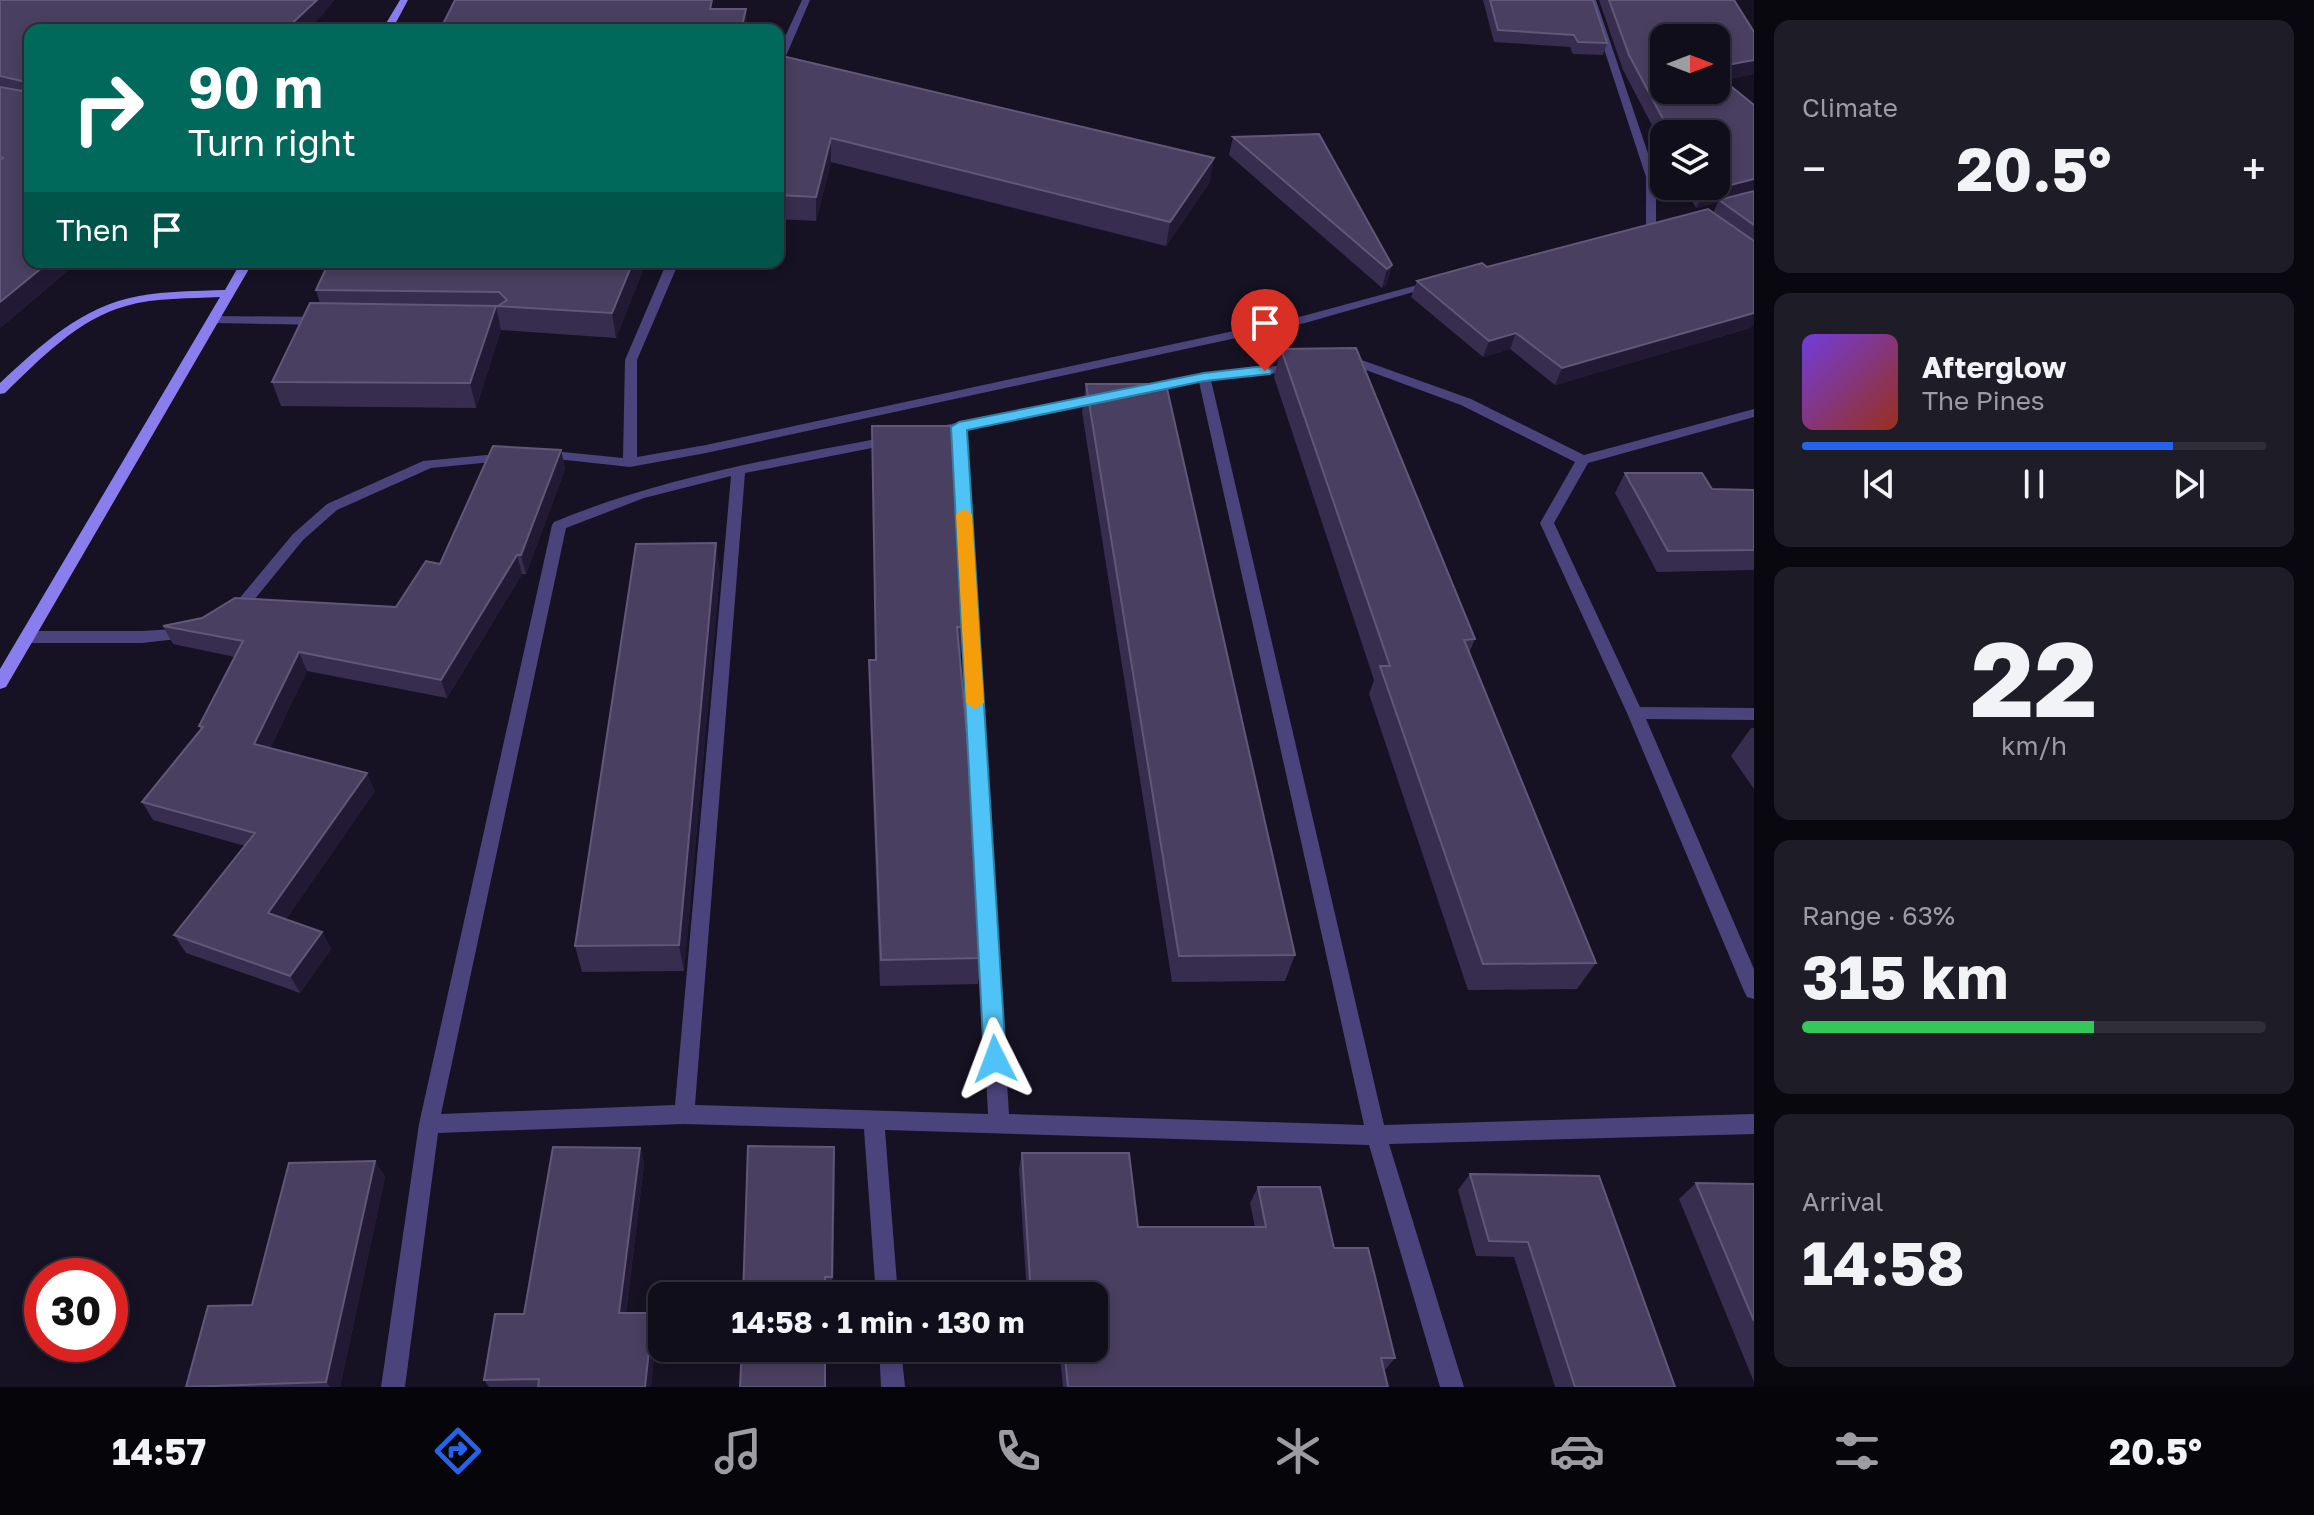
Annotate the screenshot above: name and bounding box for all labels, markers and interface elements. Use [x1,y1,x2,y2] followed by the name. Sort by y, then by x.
[1650,24,1730,104] north arrow
[1650,24,1730,200] map controls
[188,53,323,120] text: 90 m
[56,56,160,160] icon: right
[1802,92,1898,123] text: Climate
[1650,120,1730,200] button: layers
[188,121,356,164] text: Turn right
[1957,132,2111,204] text: 20.5°
[1802,142,1826,195] text: −
[2242,142,2266,195] text: +
[145,208,189,252] icon: arrive
[56,212,129,248] text: Then
[1231,289,1299,371] pin
[1243,301,1287,345] icon: arrive
[1922,349,2066,385] text: Afterglow
[1922,385,2045,416] text: The Pines
[1857,462,1901,506] icon: previous
[2012,462,2056,506] icon: pause
[2167,462,2211,506] icon: next
[1971,615,2097,740] text: 22
[2001,730,2067,761] text: km/h
[1802,900,1955,931] text: Range · 63%
[1802,940,2008,1012] text: 315 km
[953,1017,1037,1101] position arrow
[1802,1186,1883,1217] text: Arrival
[1802,1226,1965,1298] text: 14:58
[24,1258,128,1362] speed limit sign: 30
[731,1304,1025,1340] text: 14:58 · 1 min · 130 m
[430,1423,486,1479] icon: directions
[710,1423,766,1479] icon: music
[990,1423,1046,1479] icon: phone
[1270,1423,1326,1479] icon: climate
[1549,1423,1605,1479] icon: car
[1829,1423,1885,1479] icon: filters
[112,1430,206,1473] text: 14:57
[2109,1430,2202,1473] text: 20.5°

